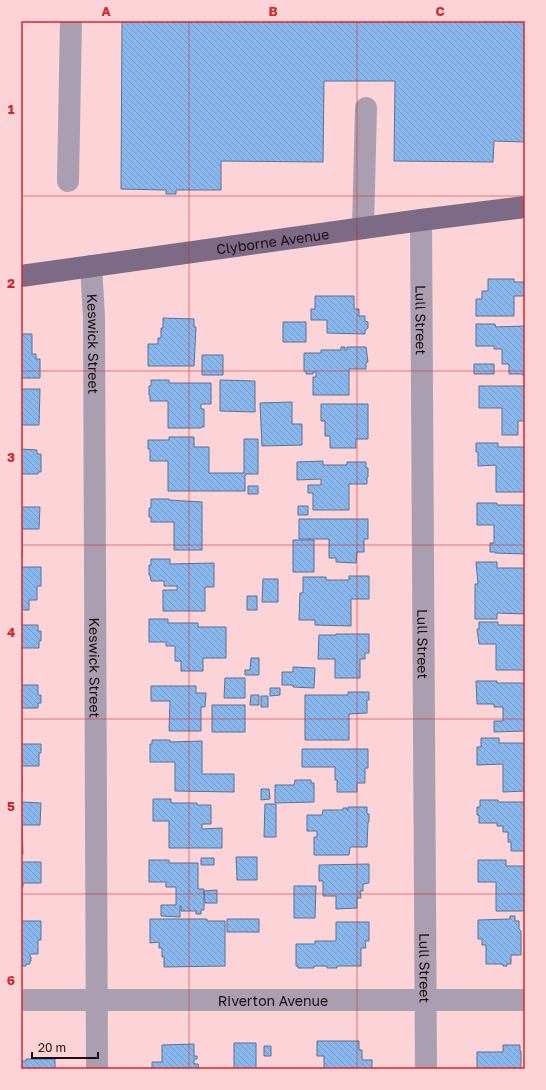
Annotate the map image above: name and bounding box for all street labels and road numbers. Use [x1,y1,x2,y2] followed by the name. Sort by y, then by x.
[215,224,330,257] street label: Clyborne Avenue
[413,285,430,355] street label: Lull Street
[84,293,103,394] street label: Keswick Street
[415,609,432,679] street label: Lull Street
[87,618,104,718] street label: Keswick Street
[417,933,434,1003] street label: Lull Street
[218,992,328,1009] street label: Riverton Avenue

